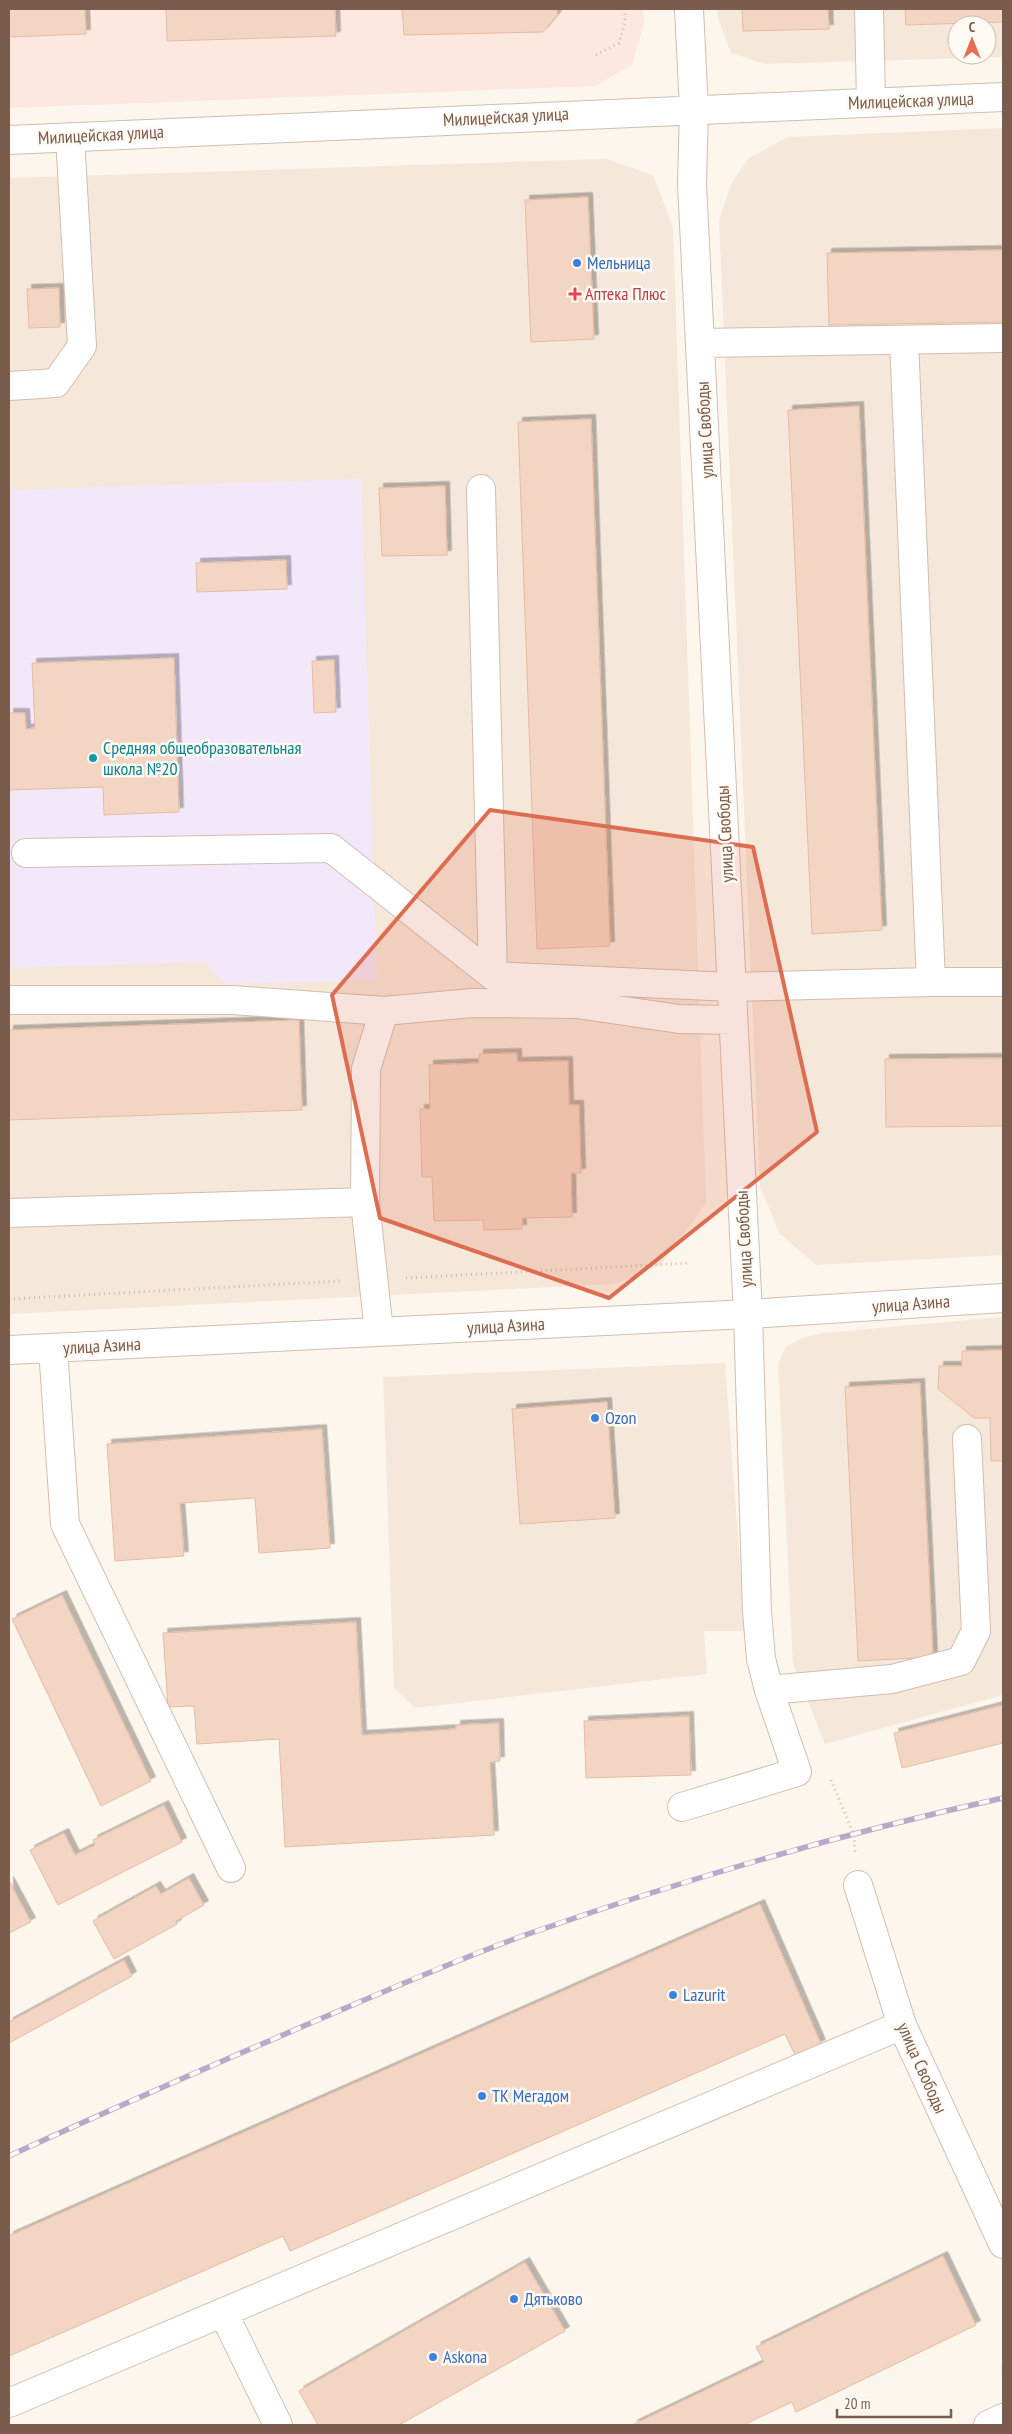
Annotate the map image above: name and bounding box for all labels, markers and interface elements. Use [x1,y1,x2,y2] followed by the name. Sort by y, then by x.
[947,15,997,65] north arrow
[969,18,976,36] text: С
[848,87,974,114] street label: Милицейская улица
[442,102,570,131] street label: Милицейская улица
[37,120,165,149] street label: Милицейская улица
[587,251,651,274] place label: Мельница
[571,257,583,269] marker: Мельница
[585,282,666,305] place label: Аптека Плюс
[569,288,581,300] marker: Аптека Плюс
[690,381,719,479] street label: улица Свободы
[103,736,301,780] place label: Средняя общеобразовательная школа №20
[87,752,99,764] marker: Средняя общеобразовательная школа №20
[710,785,739,883] street label: улица Свободы
[729,1190,758,1288] street label: улица Свободы
[871,1289,951,1318] street label: улица Азина
[466,1312,546,1339] street label: улица Азина
[62,1332,142,1359] street label: улица Азина
[605,1406,637,1429] place label: Ozon
[589,1412,601,1424] marker: Ozon
[683,1983,726,2006] place label: Lazurit
[667,1989,679,2001] marker: Lazurit
[892,2019,953,2117] street label: улица Свободы
[492,2084,569,2107] place label: ТК Мегадом
[476,2090,488,2102] marker: ТК Мегадом
[524,2287,583,2310] place label: Дятьково
[508,2293,520,2305] marker: Дятьково
[443,2345,487,2368] place label: Askona
[427,2351,439,2363] marker: Askona
[837,2386,951,2418] scale bar
[844,2394,870,2413] text: 20 m

